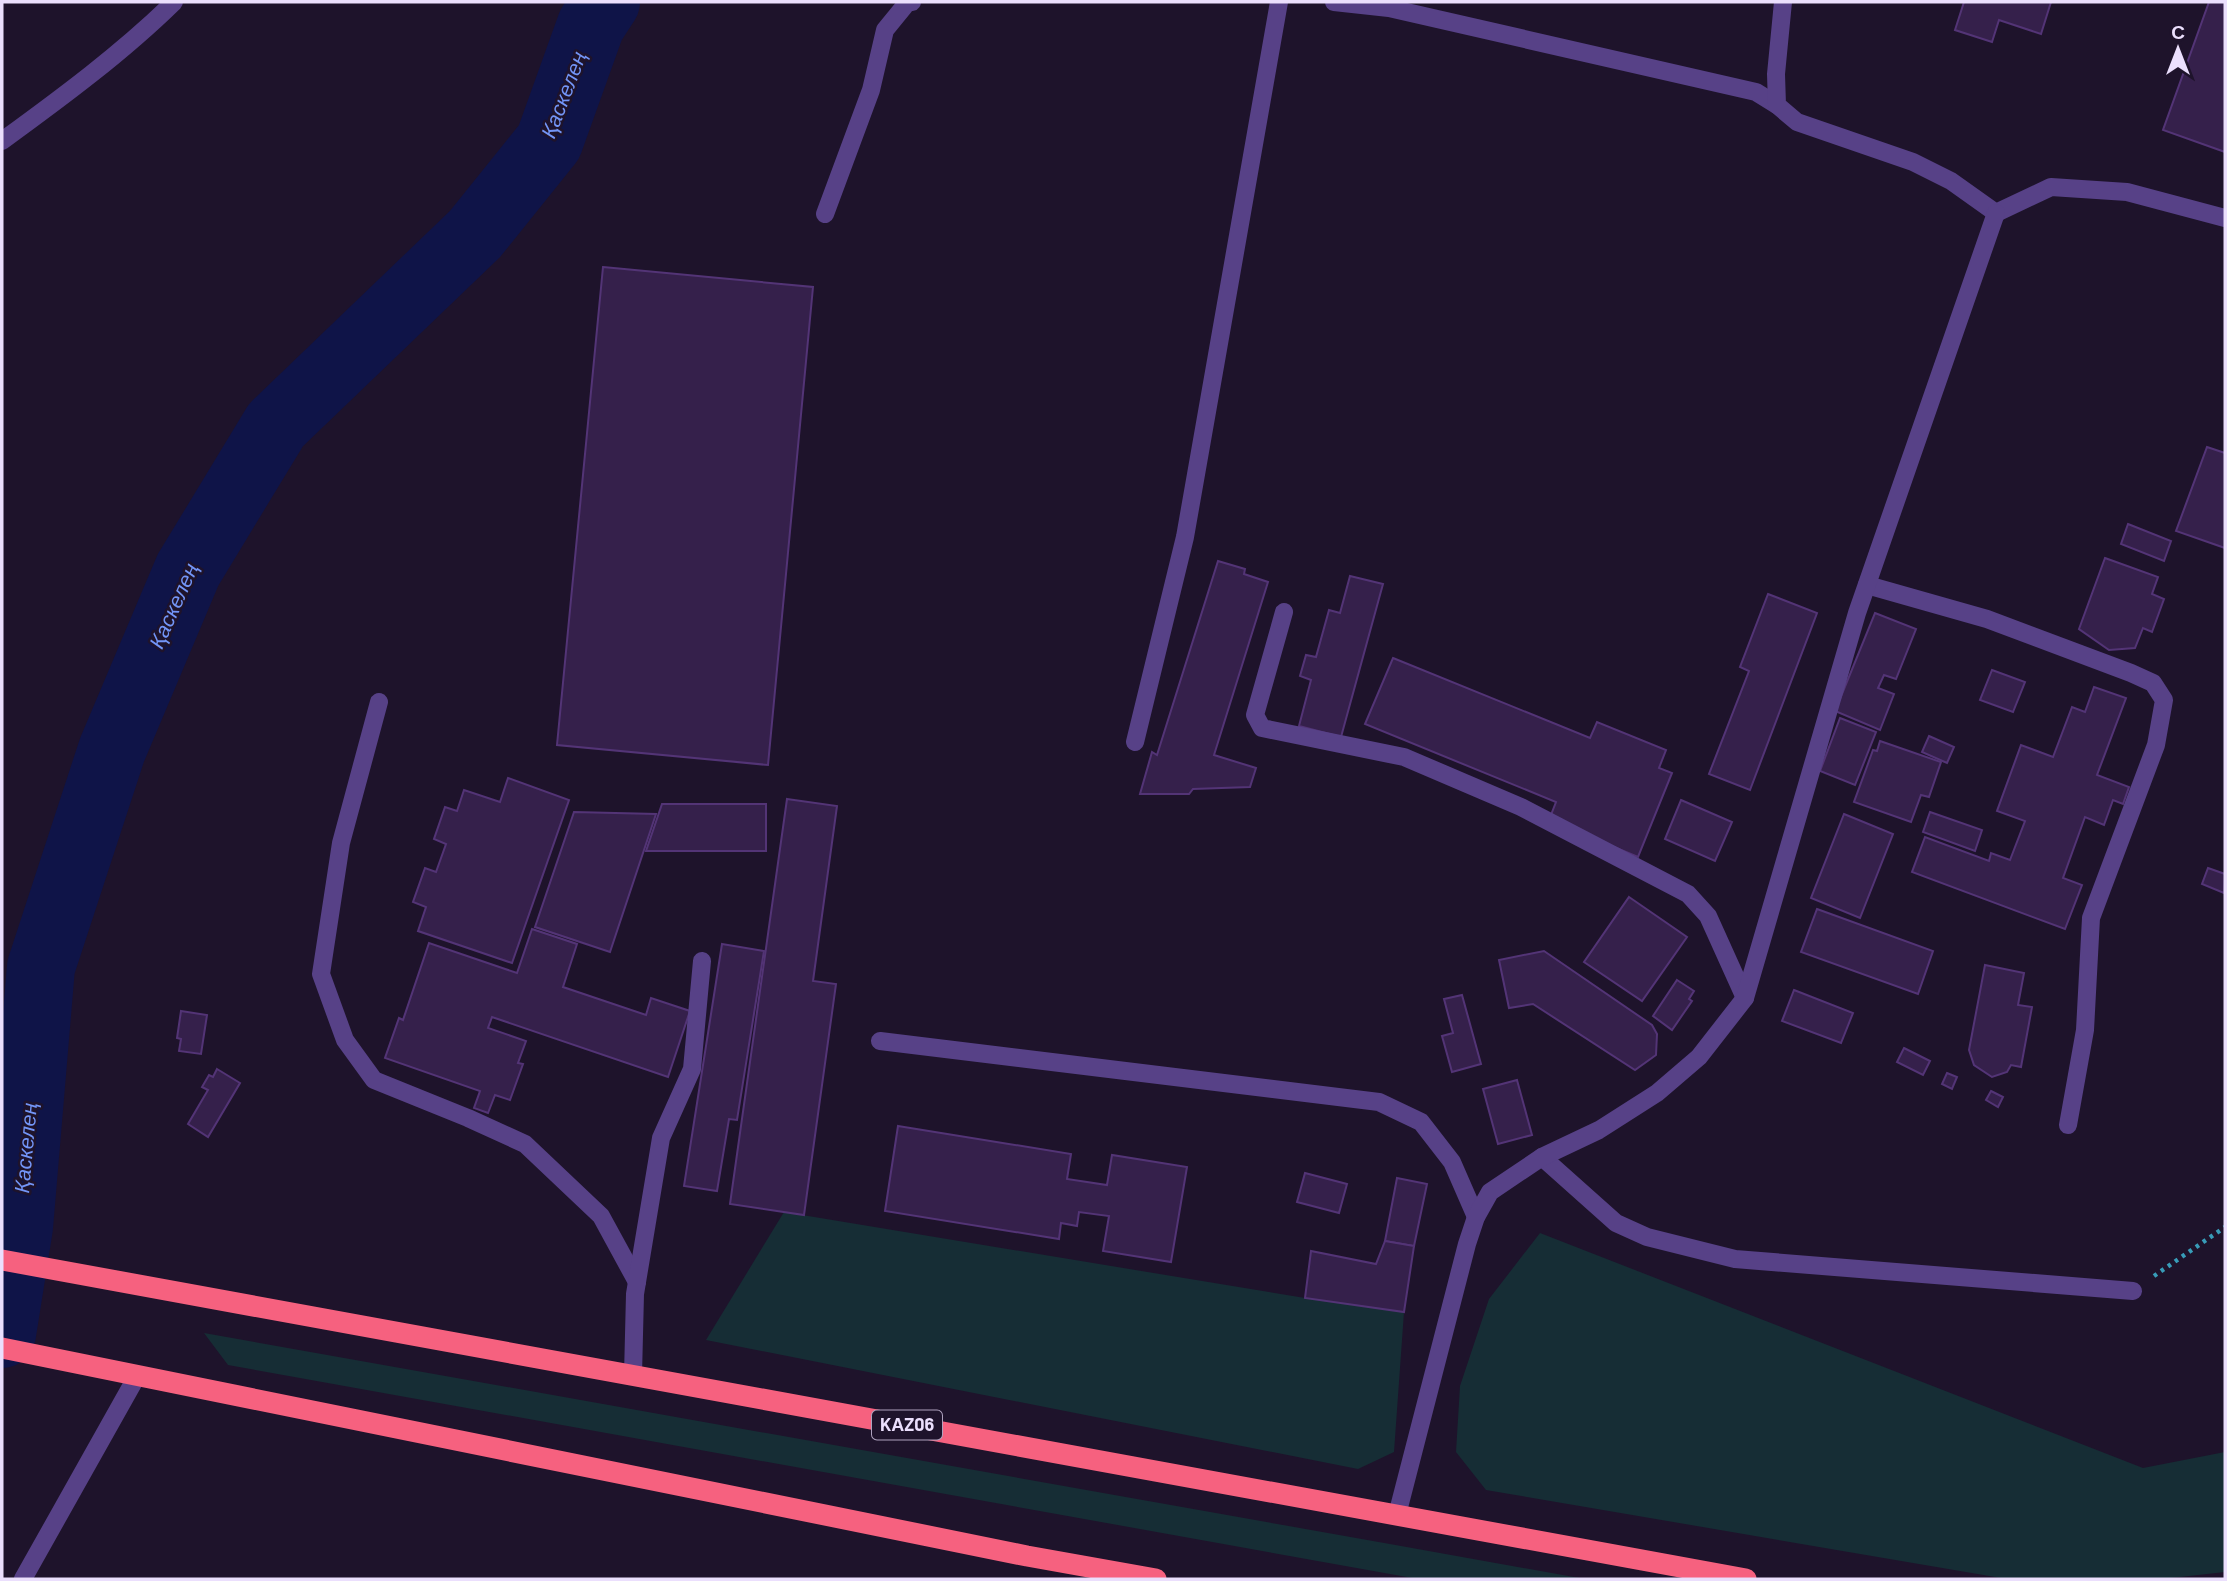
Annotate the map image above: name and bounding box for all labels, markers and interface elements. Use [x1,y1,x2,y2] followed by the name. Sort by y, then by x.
[2143,14,2213,84] north arrow
[2171,20,2185,43] text: С
[535,47,591,141] water label: Қаскелең
[143,559,203,652] water label: Қаскелең
[8,1101,41,1194] water label: Қаскелең
[872,1410,942,1440] road number: KАZ06

